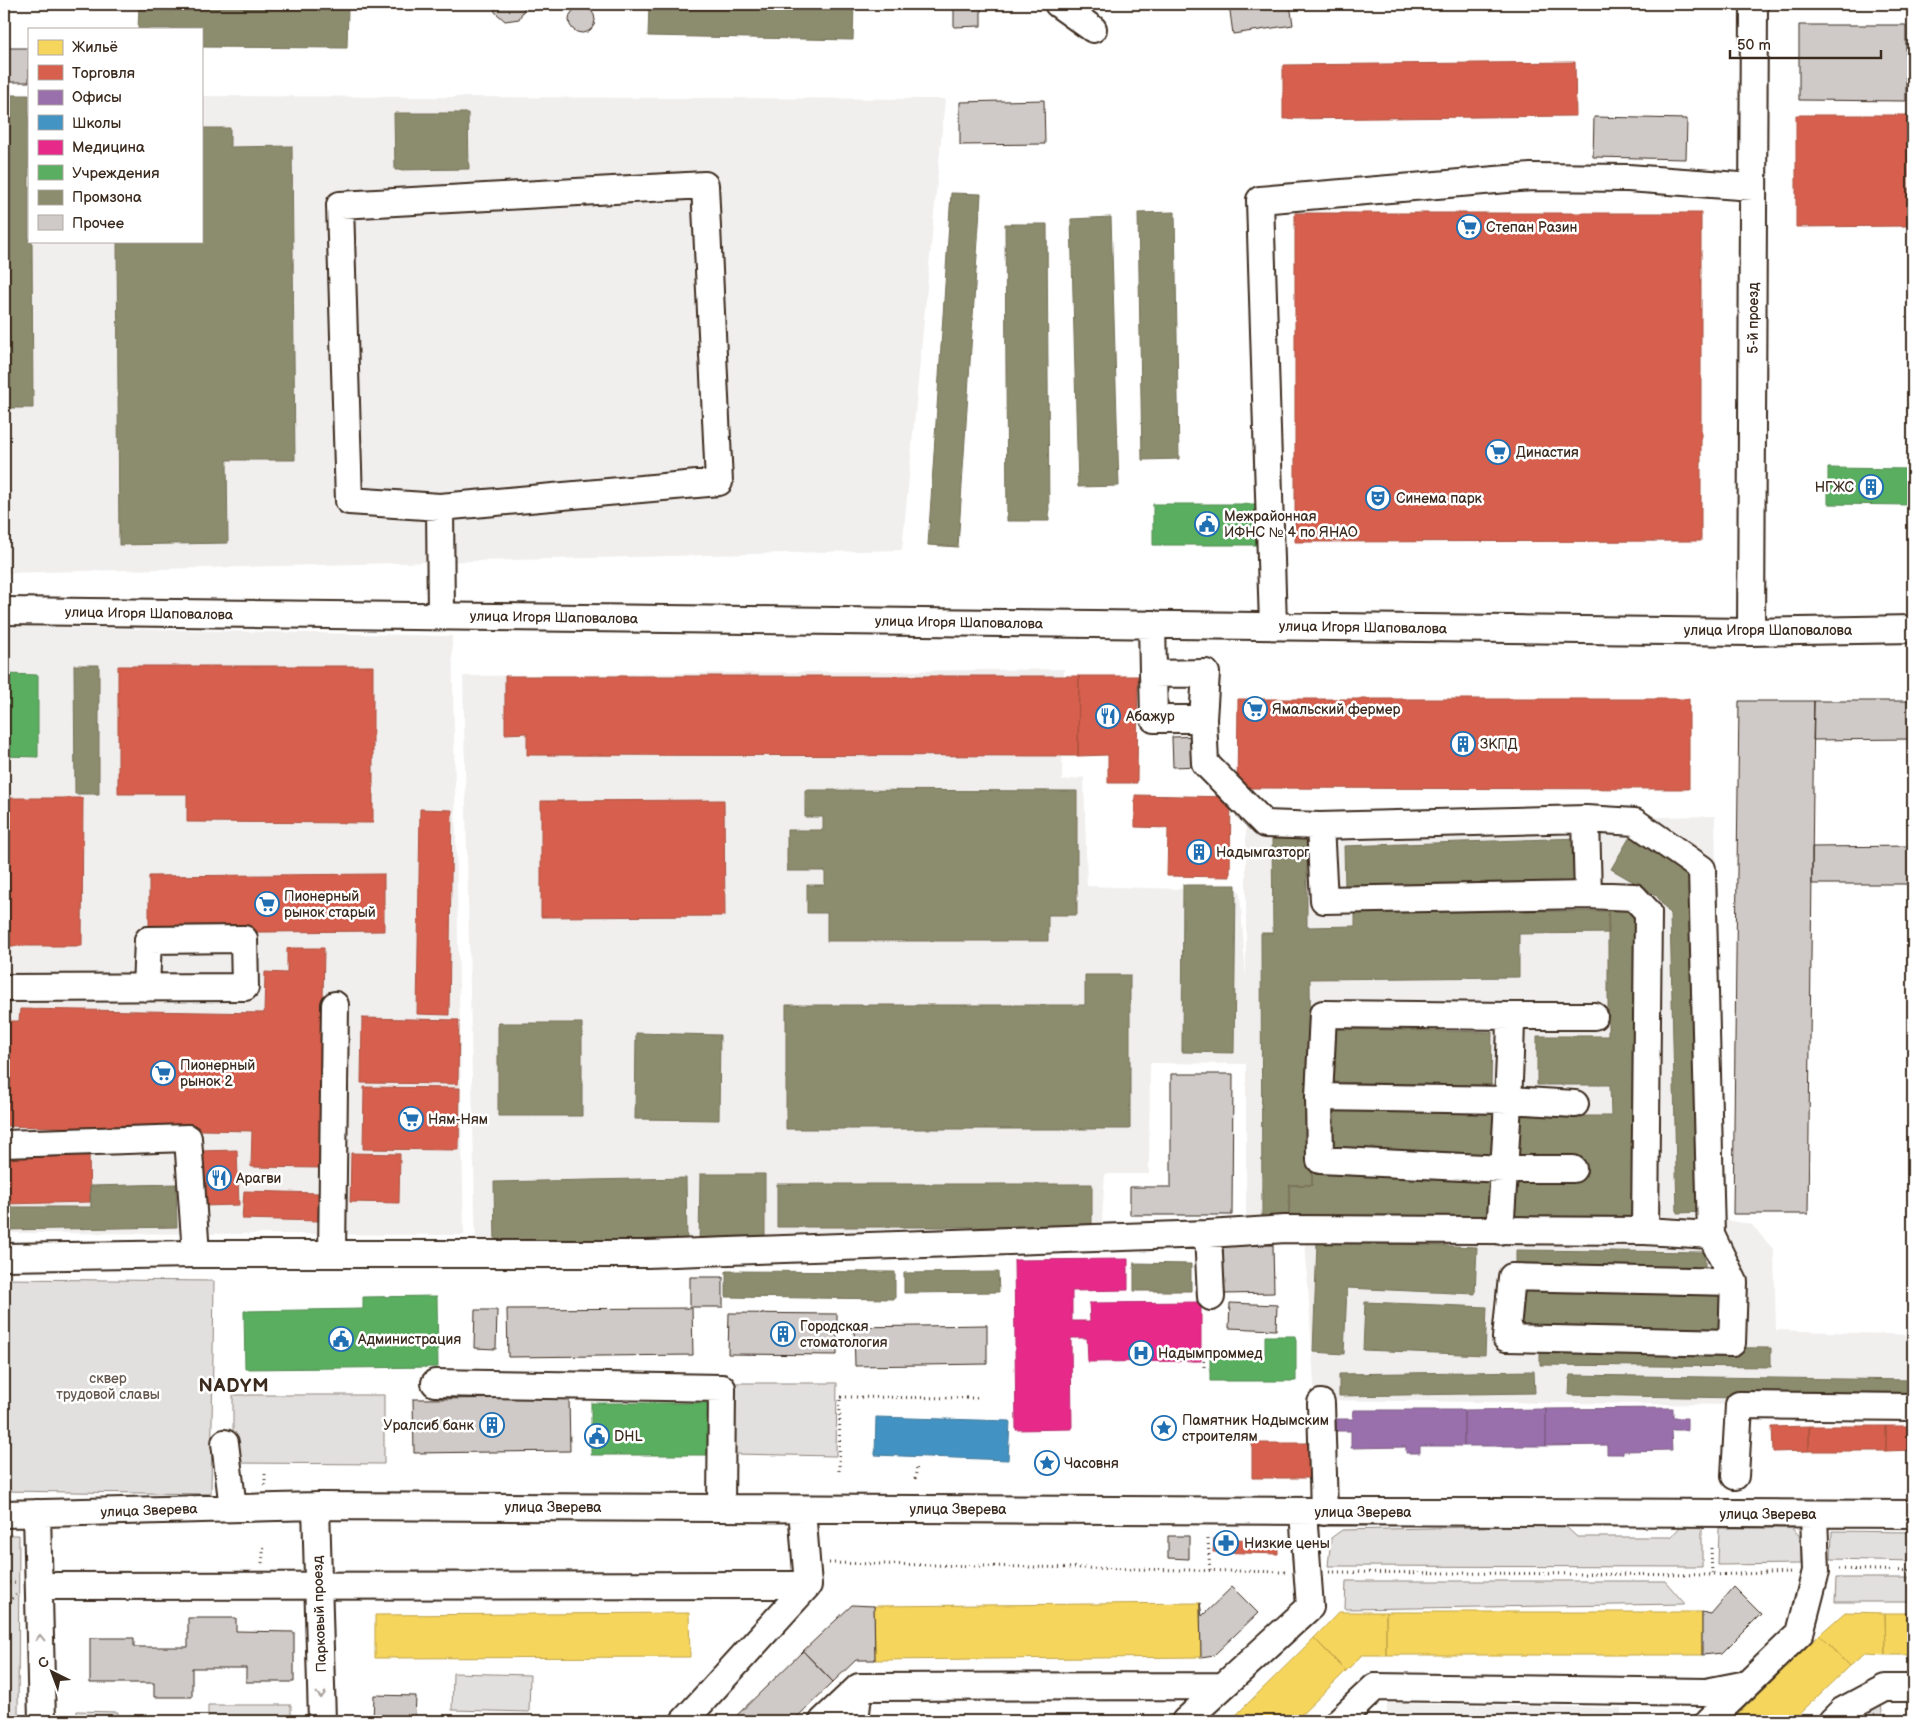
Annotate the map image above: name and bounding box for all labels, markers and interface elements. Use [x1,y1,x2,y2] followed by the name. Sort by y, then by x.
[28,28,202,242] legend
[1730,28,1881,60] scale bar
[1737,36,1771,55] text: 50 m
[72,38,118,57] text: Жильё
[72,64,135,83] text: Торговля
[72,88,122,107] text: Офисы
[72,114,121,133] text: Школы
[72,138,145,157] text: Медицина
[72,164,159,183] text: Учреждения
[72,188,142,207] text: Промзона
[72,214,124,233] text: Прочее
[1456,214,1482,240] supermarket icon: Степан Разин
[1486,219,1577,236] place label: Степан Разин
[1745,282,1762,354] street label: 5-й проезд
[1485,439,1511,465] supermarket icon: Династия
[1516,444,1579,461] place label: Династия
[1858,474,1884,500] building icon: НГЖС
[1815,479,1855,496] place label: НГЖС
[1365,485,1391,511] theatre icon: Синема парк
[1396,490,1483,507] place label: Синема парк
[1224,508,1358,541] place label: Межрайонная ИФНС № 4 по ЯНАО
[1194,511,1220,537] public building icon: Межрайонная ИФНС № 4 по ЯНАО
[65,604,234,623] street label: улица Игоря Шаповалова
[470,608,639,627] street label: улица Игоря Шаповалова
[875,613,1044,632] street label: улица Игоря Шаповалова
[1279,618,1448,637] street label: улица Игоря Шаповалова
[1684,622,1853,639] street label: улица Игоря Шаповалова
[1242,696,1268,722] supermarket icon: Ямальский фермер
[1272,701,1401,718] place label: Ямальский фермер
[1095,703,1121,729] restaurant icon: Абажур
[1125,708,1175,725] place label: Абажур
[1450,731,1476,757] building icon: ЗКПД
[1480,736,1518,753] place label: ЗКПД
[1186,839,1212,865] building icon: Надымгазторг
[1216,844,1310,861] place label: Надымгазторг
[284,888,376,921] place label: Пионерный рынок старый
[254,891,280,917] supermarket icon: Пионерный рынок старый
[180,1057,255,1090] place label: Пионерный рынок 2
[150,1060,176,1086] supermarket icon: Пионерный рынок 2
[398,1106,424,1132] supermarket icon: Ням-Ням
[428,1111,488,1128] place label: Ням-Ням
[206,1165,232,1191] restaurant icon: Арагви
[235,1170,281,1187] place label: Арагви
[800,1318,888,1351] place label: Городская стоматология
[770,1321,796,1347] building icon: Городская стоматология
[328,1326,354,1352] public building icon: Администрация
[357,1331,461,1348] place label: Администрация
[1128,1340,1154,1366] hospital icon: Надымпроммед
[1158,1345,1263,1362] place label: Надымпроммед
[56,1370,160,1403] park label: сквер трудовой славы
[198,1375,270,1398] district label: NADYM
[479,1412,505,1438] building icon: Уралсиб банк
[1182,1412,1329,1445] place label: Памятник Надымским строителям
[1151,1415,1177,1441] place icon: Памятник Надымским строителям
[383,1417,475,1434] place label: Уралсиб банк
[584,1423,610,1449] public building icon: DHL
[614,1428,643,1445] place label: DHL
[1034,1450,1060,1476] place icon: Часовня
[1064,1455,1119,1472] place label: Часовня
[504,1499,602,1516] street label: улица Зверева
[100,1500,199,1521] street label: улица Зверева
[909,1501,1007,1518] street label: улица Зверева
[1314,1504,1412,1521] street label: улица Зверева
[1719,1506,1817,1523] street label: улица Зверева
[1213,1530,1239,1556] pharmacy icon: Низкие цены
[1244,1535,1330,1552] place label: Низкие цены
[309,1555,330,1673] street label: Парковый проезд
[35,1633,45,1641] one-way arrow
[28,1648,78,1698] north arrow
[34,1653,53,1672] text: С
[316,1691,326,1699] one-way arrow

